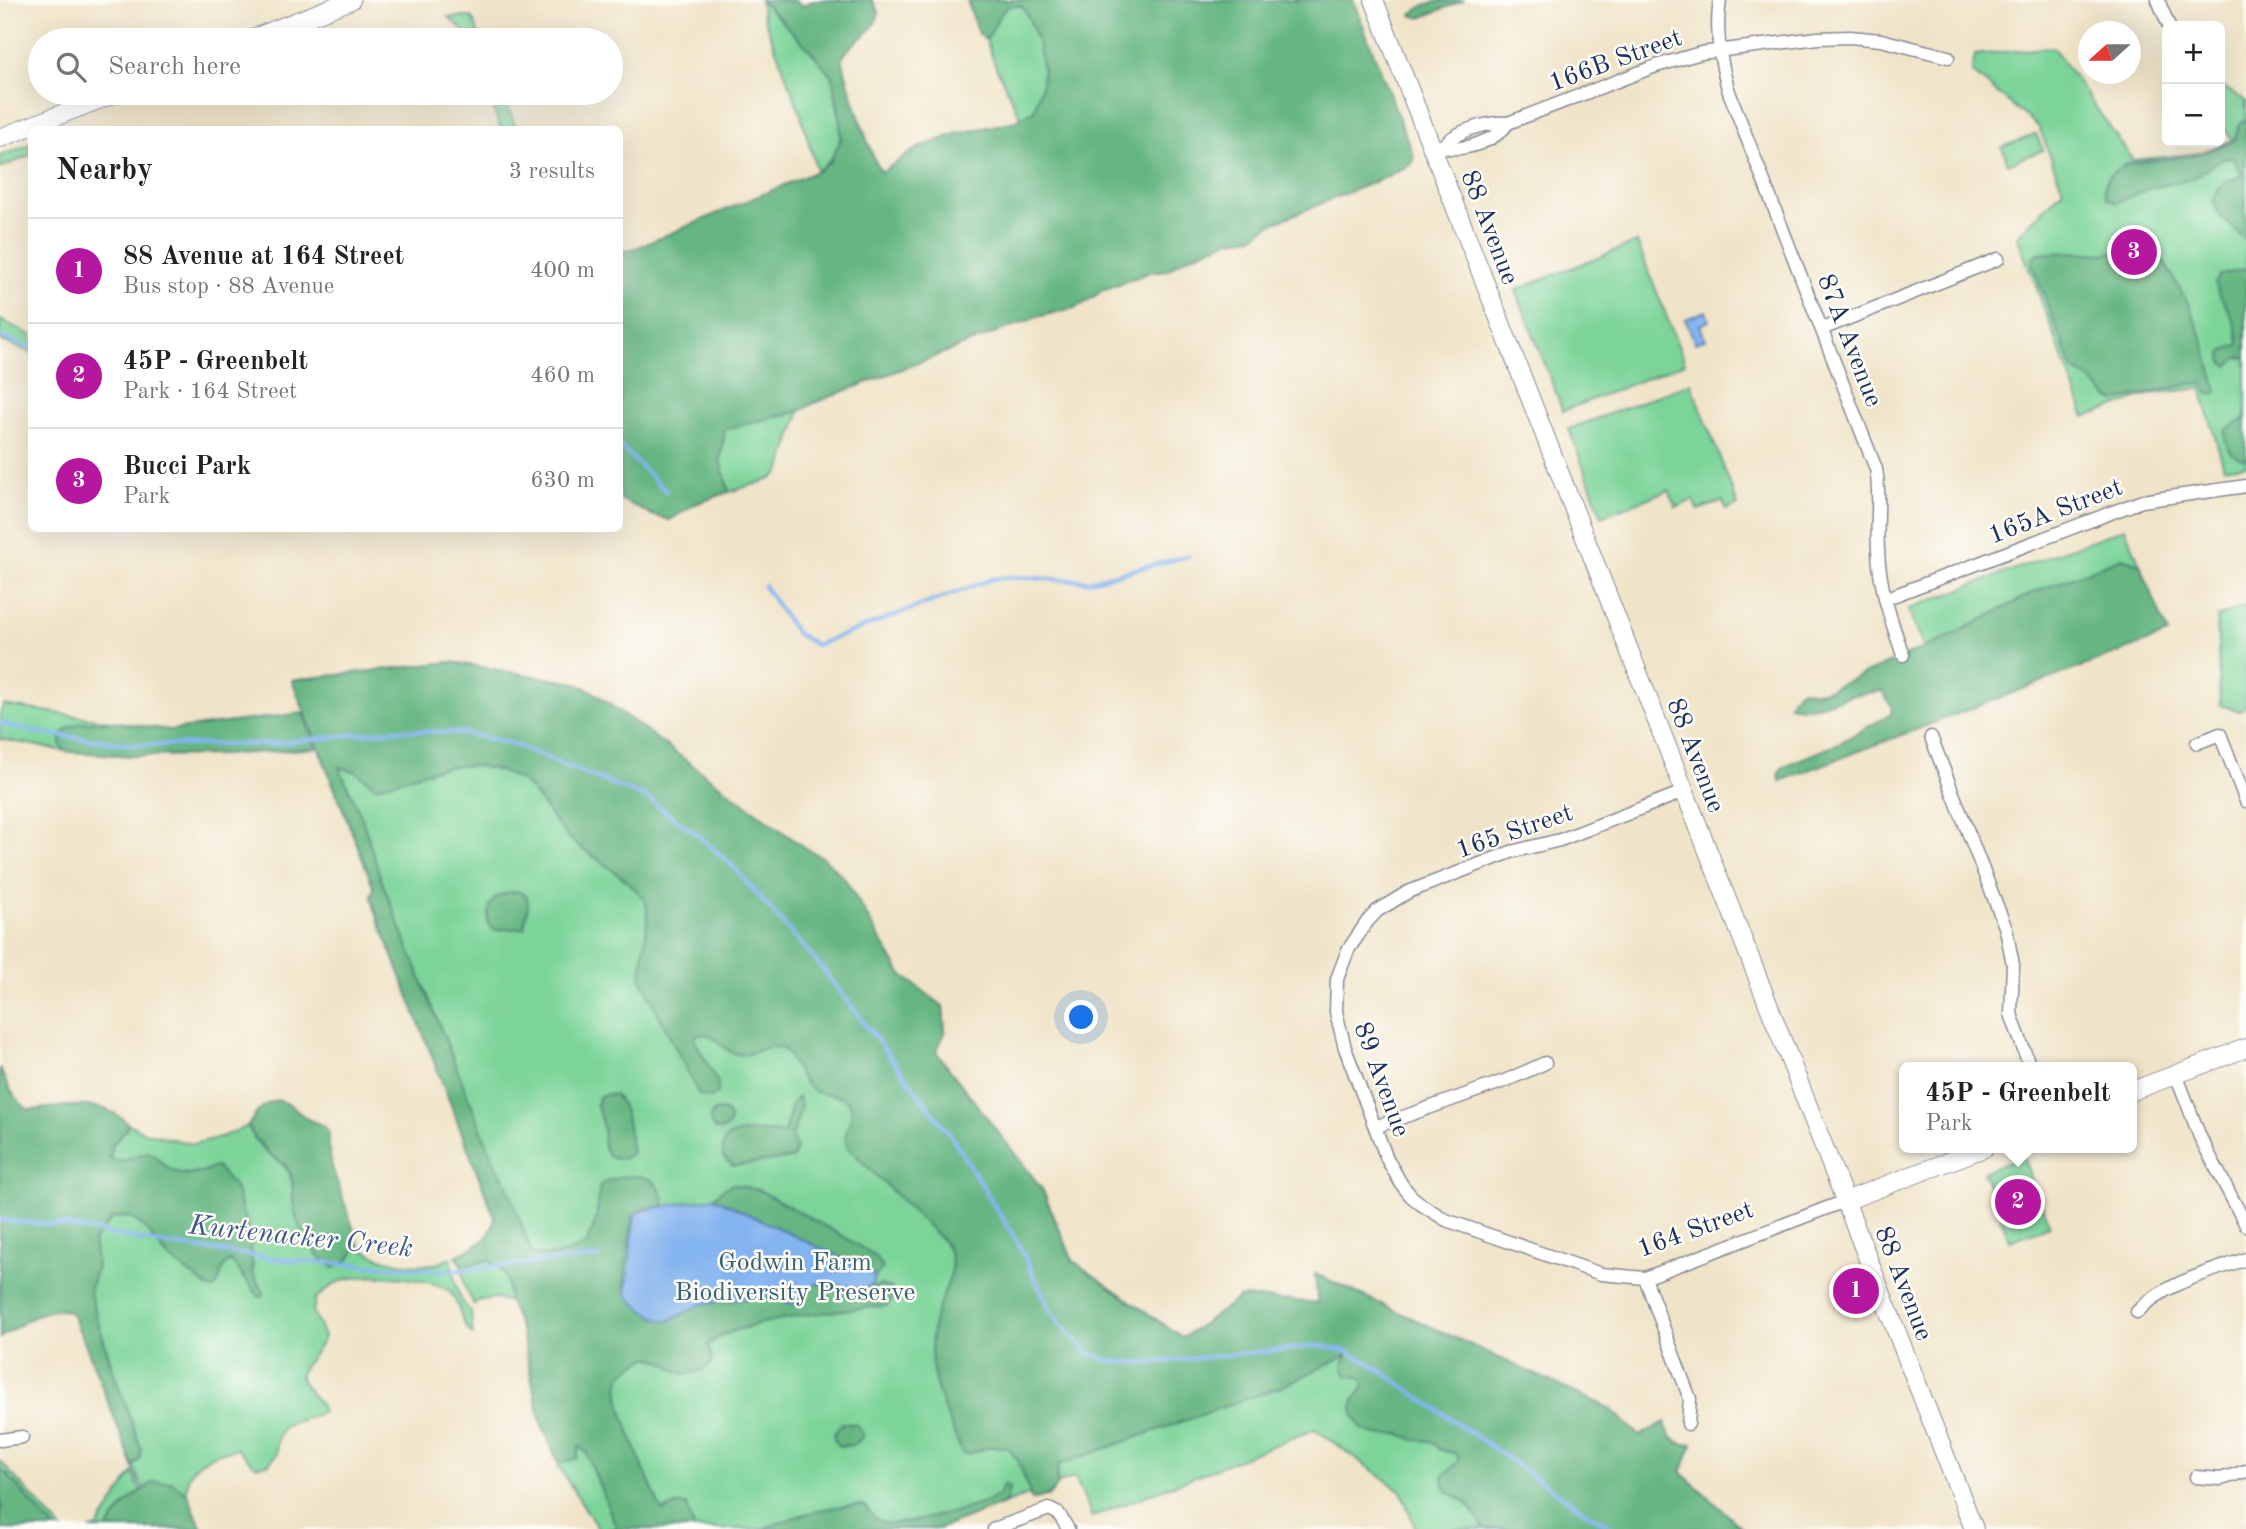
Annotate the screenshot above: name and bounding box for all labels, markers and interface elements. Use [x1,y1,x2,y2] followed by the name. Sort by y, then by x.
[2078,21,2141,84] north arrow
[2162,21,2225,147] map controls
[2162,21,2225,84] button: +
[1546,25,1686,97] street label: 166B Street
[28,28,623,105] search box
[52,48,90,86] icon: search
[108,54,241,80] text: Search here
[2162,84,2225,147] button: −
[56,156,153,186] text: Nearby
[509,160,595,183] text: 3 results
[1455,167,1523,288] street label: 88 Avenue
[2111,226,2157,278] pin: 3
[123,244,404,270] text: 88 Avenue at 164 Street
[72,259,86,282] text: 1
[530,259,595,282] text: 400 m
[1812,271,1886,411] street label: 87A Avenue
[123,275,334,298] text: Bus stop · 88 Avenue
[123,349,308,375] text: 45P - Greenbelt
[72,364,86,387] text: 2
[530,364,595,387] text: 460 m
[123,380,297,403] text: Park · 164 Street
[123,454,251,480] text: Bucci Park
[72,469,86,492] text: 3
[530,469,595,492] text: 630 m
[1985,474,2126,549] street label: 165A Street
[123,485,170,508] text: Park
[1661,695,1729,816] street label: 88 Avenue
[1453,800,1576,864] street label: 165 Street
[1064,1000,1098,1034] your location
[1348,1019,1414,1141] street label: 89 Avenue
[1899,1062,2137,1153] popup
[1925,1081,2111,1107] text: 45P - Greenbelt
[1925,1112,1973,1135] text: Park
[1995,1176,2041,1228] pin: 2
[1634,1197,1757,1263] street label: 164 Street
[186,1212,414,1264] water label: Kurtenacker Creek
[1869,1223,1937,1344] street label: 88 Avenue
[675,1250,915,1306] park label: Godwin Farm Biodiversity Preserve
[1833,1265,1879,1317] pin: 1

